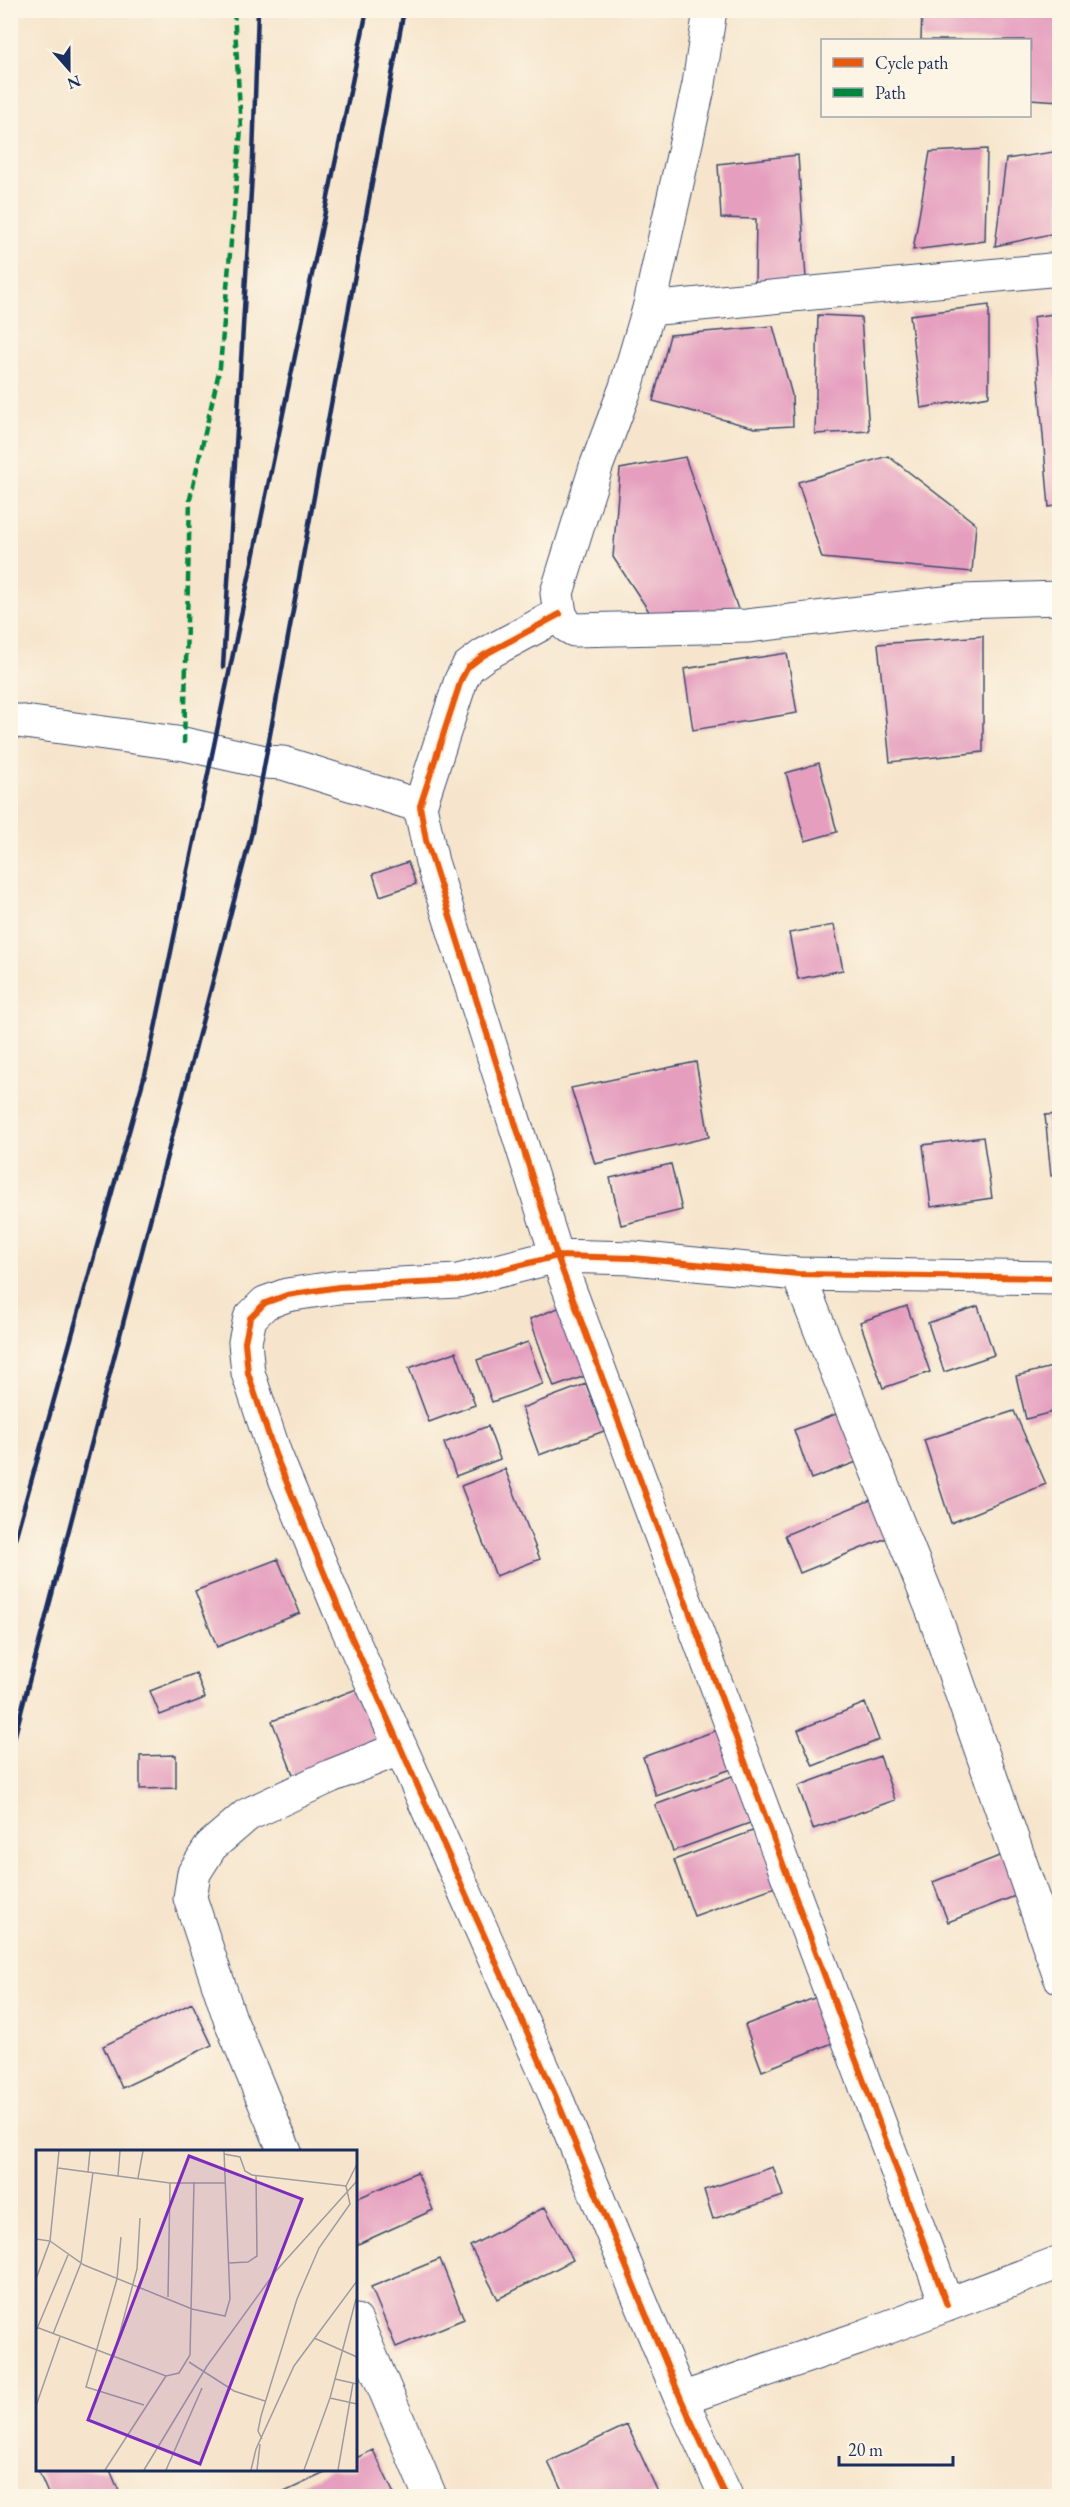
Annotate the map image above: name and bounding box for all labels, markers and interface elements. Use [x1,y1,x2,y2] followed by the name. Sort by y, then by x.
[39,39,99,99] north arrow
[821,39,1031,117] legend
[875,51,949,74] text: Cycle path
[64,70,84,95] text: N
[875,81,906,104] text: Path
[36,2150,357,2471] inset map
[839,2429,953,2467] scale bar
[848,2438,883,2461] text: 20 m

